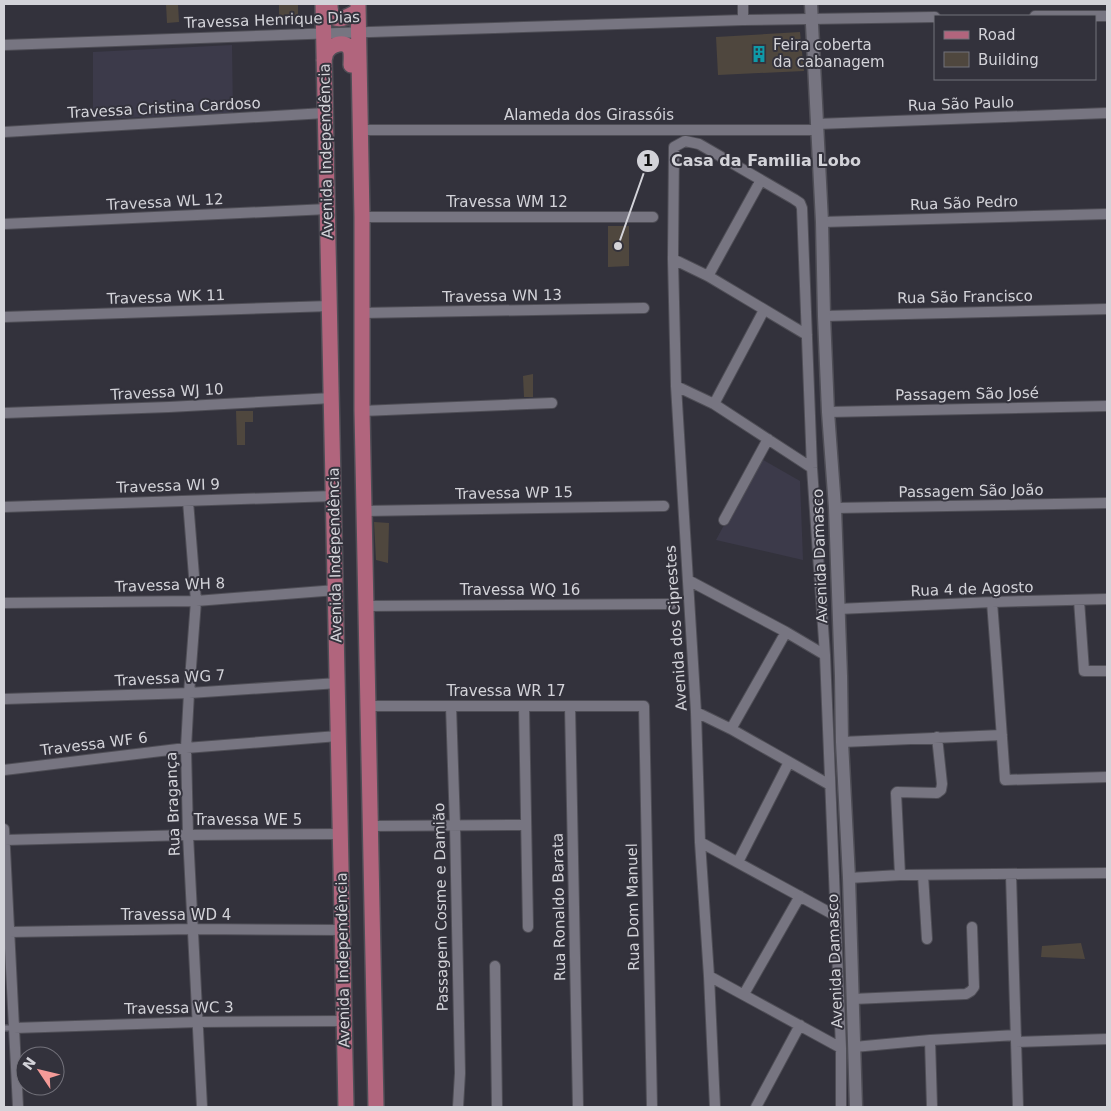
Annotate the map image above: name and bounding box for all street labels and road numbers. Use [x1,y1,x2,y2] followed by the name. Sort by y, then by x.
[183,8,360,32] street label: Travessa Henrique Dias
[315,63,337,239] street label: Avenida Independência
[908,93,1014,115] street label: Rua São Paulo
[66,94,261,122] street label: Travessa Cristina Cardoso
[504,106,674,124] street label: Alameda dos Girassóis
[105,190,224,214] street label: Travessa WL 12
[910,192,1018,214] street label: Rua São Pedro
[445,193,568,211] street label: Travessa WM 12
[105,286,226,308] street label: Travessa WK 11
[441,286,562,306] street label: Travessa WN 13
[897,287,1033,307] street label: Rua São Francisco
[109,380,224,404] street label: Travessa WJ 10
[895,384,1039,404] street label: Passagem São José
[324,467,346,643] street label: Avenida Independência
[115,475,220,497] street label: Travessa WI 9
[898,481,1044,501] street label: Passagem São João
[454,483,573,503] street label: Travessa WP 15
[809,489,831,623] street label: Avenida Damasco
[661,544,691,711] street label: Avenida dos Ciprestes
[114,574,225,596] street label: Travessa WH 8
[910,578,1034,600] street label: Rua 4 de Agosto
[459,581,580,599] street label: Travessa WQ 16
[113,666,226,690] street label: Travessa WG 7
[445,682,566,700] street label: Travessa WR 17
[38,728,149,760] street label: Travessa WF 6
[162,751,184,857] street label: Rua Bragança
[430,803,452,1011] street label: Passagem Cosme e Damião
[193,811,302,829] street label: Travessa WE 5
[549,833,569,981] street label: Rua Ronaldo Barata
[623,843,643,971] street label: Rua Dom Manuel
[332,872,354,1048] street label: Avenida Independência
[824,894,846,1028] street label: Avenida Damasco
[120,906,231,924] street label: Travessa WD 4
[123,998,234,1018] street label: Travessa WC 3

